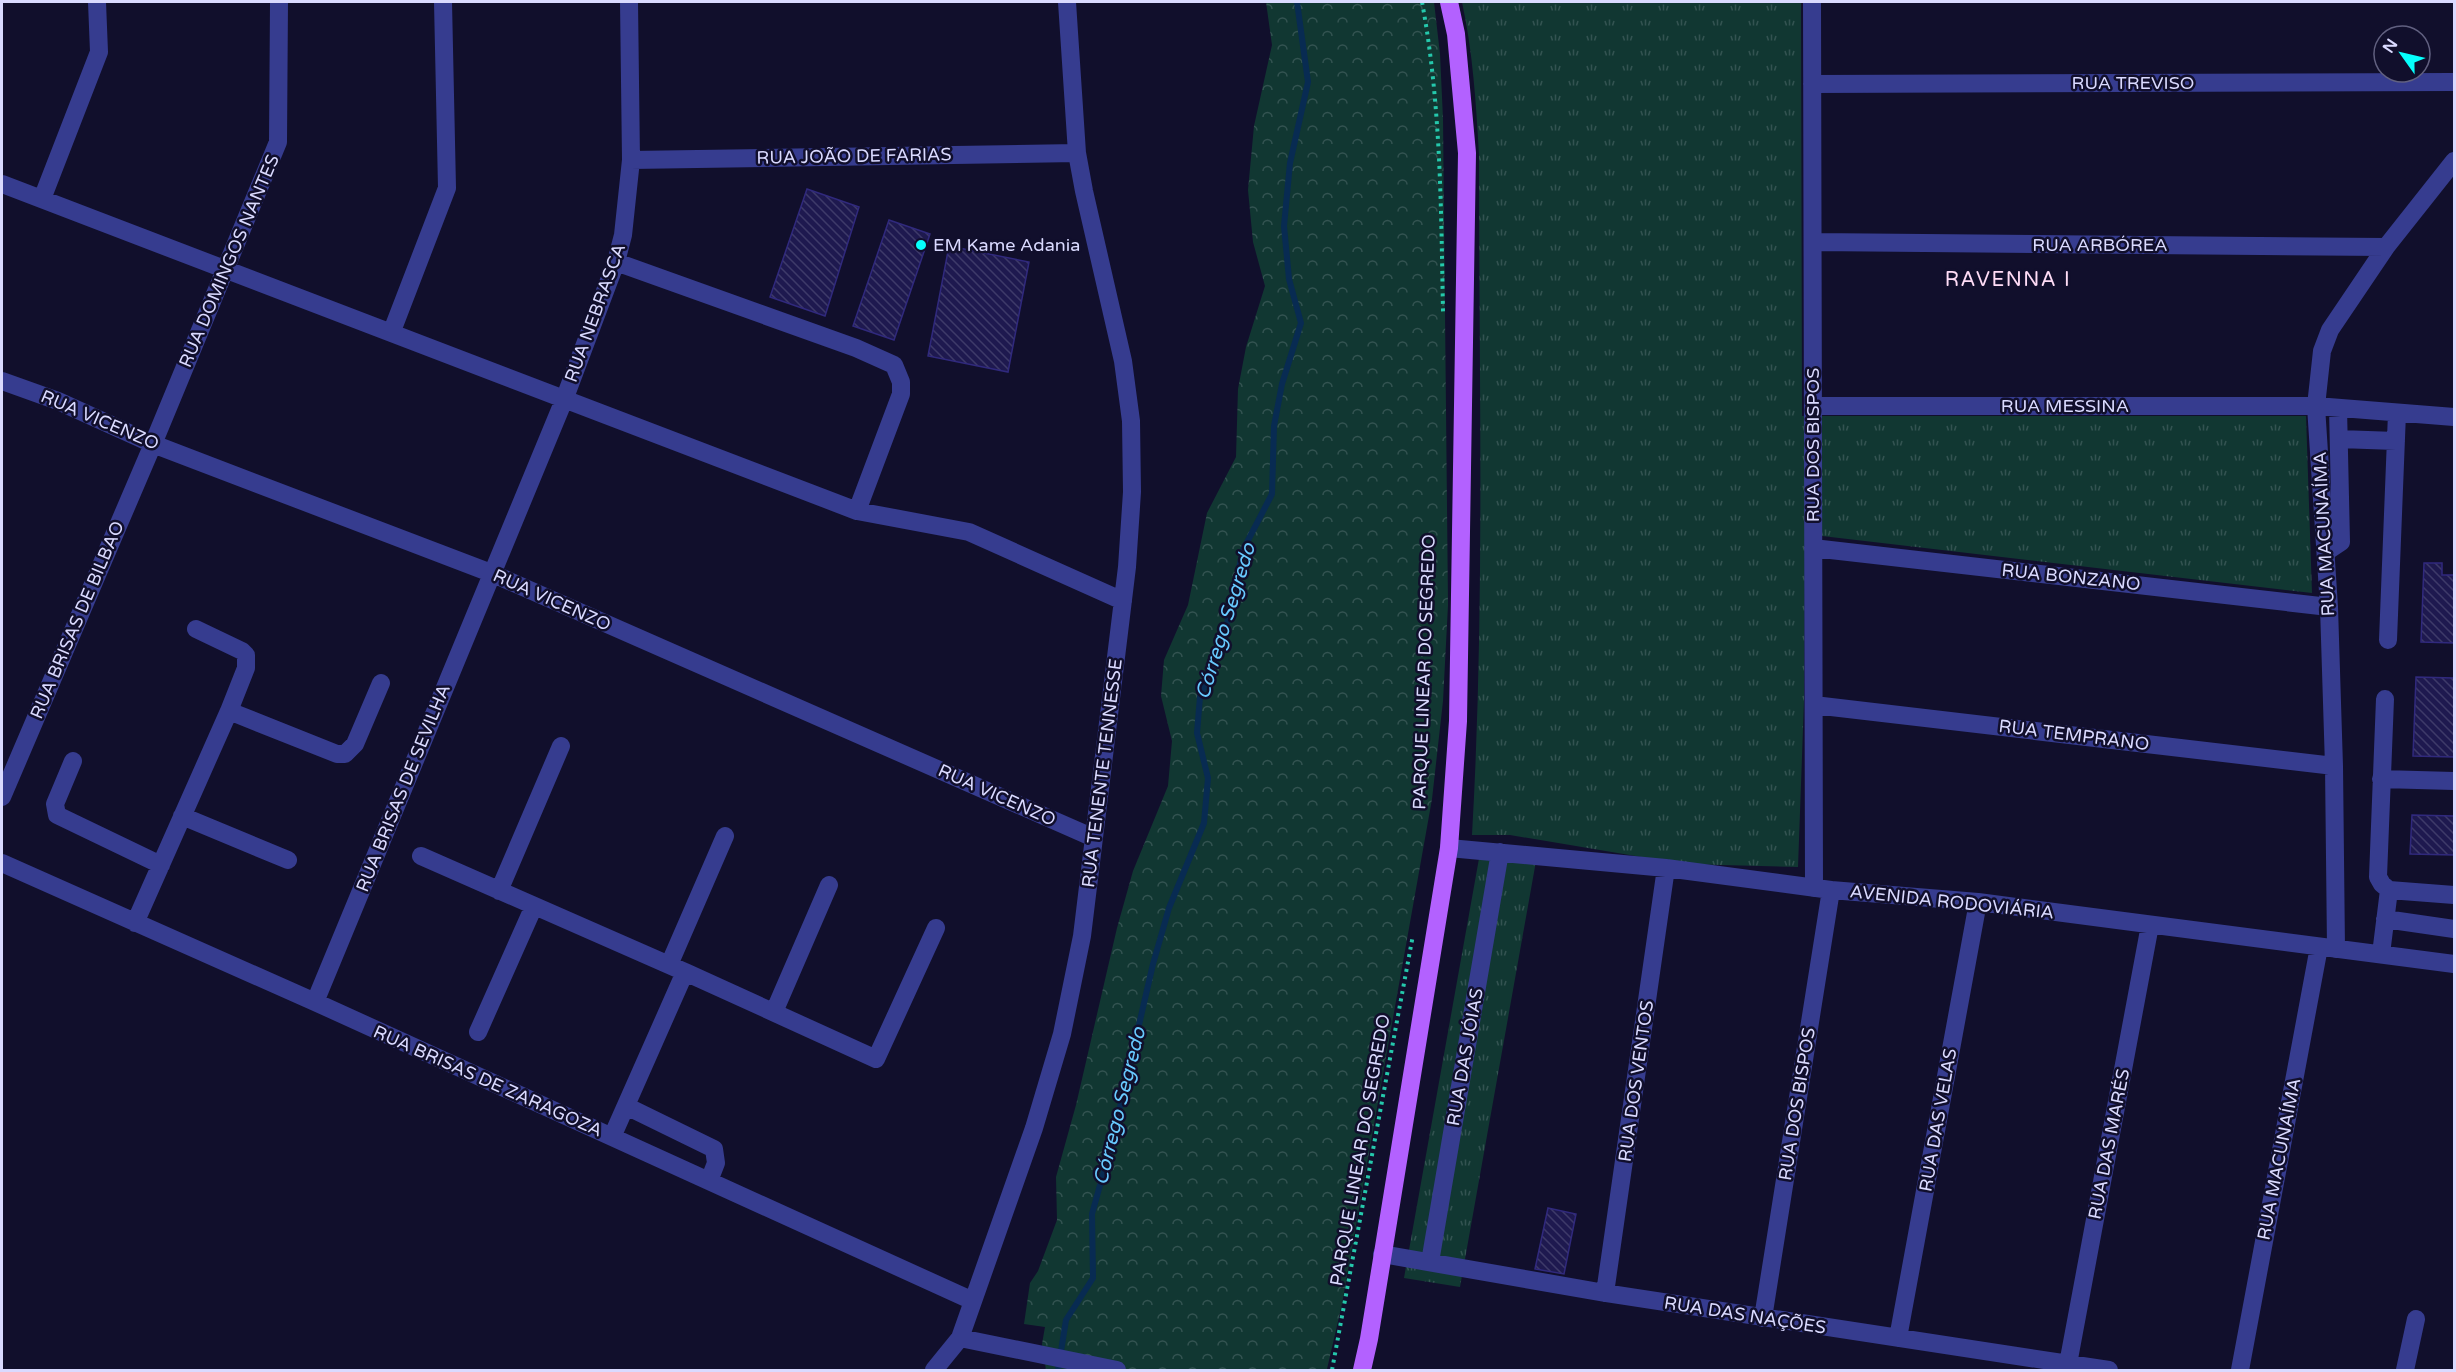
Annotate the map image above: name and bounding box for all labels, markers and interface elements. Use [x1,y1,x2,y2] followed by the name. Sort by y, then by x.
[2372,24,2432,84] north arrow
[2379,35,2402,57] text: N
[2072,72,2194,94] street label: RUA TREVISO
[756,143,952,169] street label: RUA JOÃO DE FARIAS
[174,151,284,371] street label: RUA DOMINGOS NANTES
[933,234,1080,256] place label: EM Kame Adania
[2032,234,2168,256] street label: RUA ARBÓREA
[914,238,928,252] marker: EM Kame Adania
[560,241,630,385] street label: RUA NEBRASCA
[1945,268,2071,292] district label: RAVENNA I
[1802,368,1824,522] street label: RUA DOS BISPOS
[38,385,162,455] street label: RUA VICENZO
[2001,395,2129,417] street label: RUA MESSINA
[2309,451,2339,617] street label: RUA MACUNAÍMA
[25,518,129,722] street label: RUA BRISAS DE BILBAO
[1408,534,1440,810] street label: PARQUE LINEAR DO SEGREDO
[1191,540,1261,702] water label: Córrego Segredo
[2000,559,2142,595] street label: RUA BONZANO
[490,564,614,636] street label: RUA VICENZO
[1077,657,1127,889] street label: RUA TENENTE TENNESSE
[351,681,455,895] street label: RUA BRISAS DE SEVILHA
[1997,715,2151,755] street label: RUA TEMPRANO
[935,759,1059,831] street label: RUA VICENZO
[1849,880,2055,924] street label: AVENIDA RODOVIÁRIA
[1442,986,1488,1128] street label: RUA DAS JÓIAS
[1614,999,1658,1163] street label: RUA DOS VENTOS
[1325,1012,1395,1288] street label: PARQUE LINEAR DO SEGREDO
[370,1020,606,1142] street label: RUA BRISAS DE ZARAGOZA
[1089,1024,1151,1188] water label: Córrego Segredo
[1774,1026,1820,1182] street label: RUA DOS BISPOS
[1915,1047,1961,1193] street label: RUA DAS VELAS
[2084,1067,2134,1221] street label: RUA DAS MARÉS
[2252,1076,2306,1242] street label: RUA MACUNAÍMA
[1662,1291,1828,1339] street label: RUA DAS NAÇÕES

